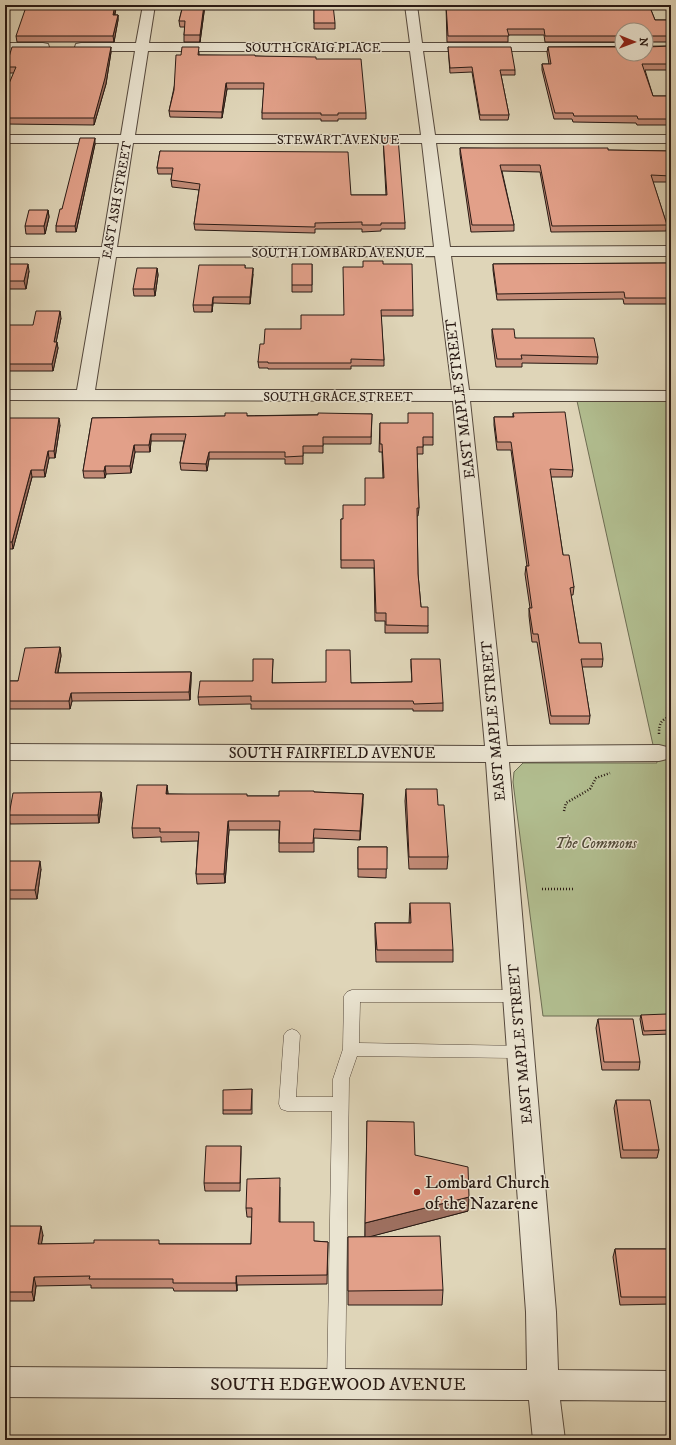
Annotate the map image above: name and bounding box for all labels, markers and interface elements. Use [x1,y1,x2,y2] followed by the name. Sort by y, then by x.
[614,22,654,62] north arrow
[636,38,650,47] text: N
[245,40,381,56] street label: SOUTH CRAIG PLACE
[277,132,399,148] street label: STEWART AVENUE
[99,140,135,260] street label: EAST ASH STREET
[252,245,424,261] street label: SOUTH LOMBARD AVENUE
[441,317,480,480] street label: EAST MAPLE STREET
[263,389,413,405] street label: SOUTH GRACE STREET
[477,639,510,802] street label: EAST MAPLE STREET
[229,744,436,763] street label: SOUTH FAIRFIELD AVENUE
[555,834,637,853] park label: The Commons
[504,962,537,1125] street label: EAST MAPLE STREET
[425,1172,550,1215] place label: Lombard Church of the Nazarene
[412,1187,422,1197] marker: Lombard Church of the Nazarene
[210,1374,466,1396] street label: SOUTH EDGEWOOD AVENUE

